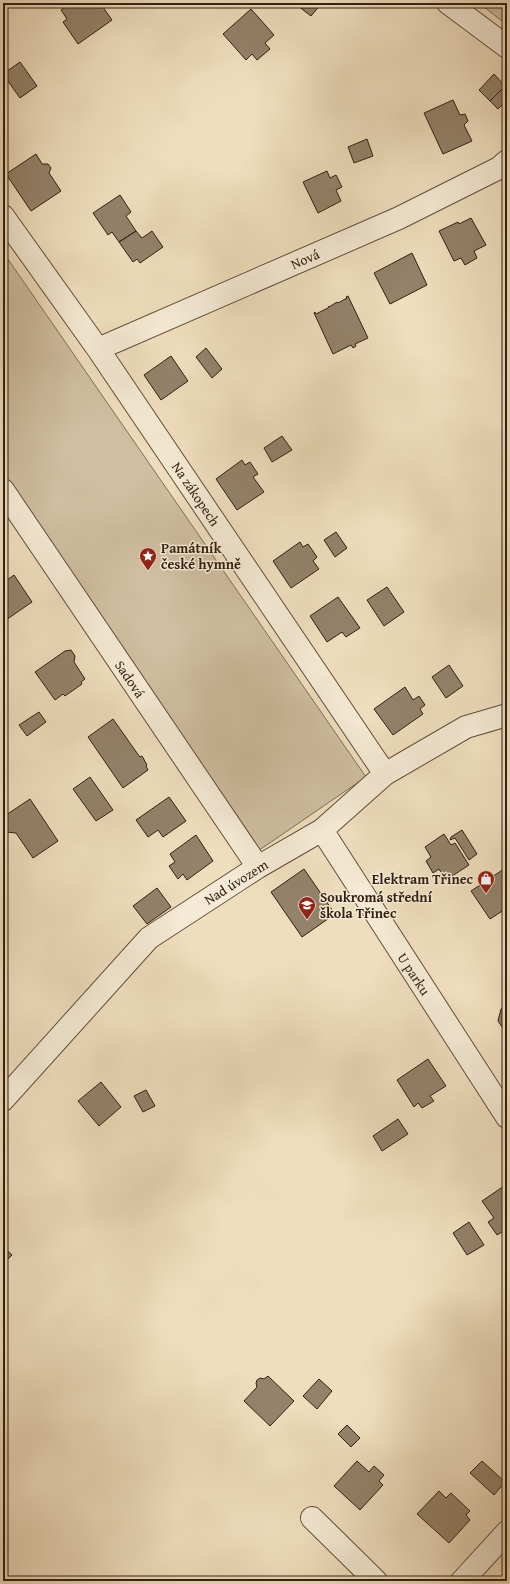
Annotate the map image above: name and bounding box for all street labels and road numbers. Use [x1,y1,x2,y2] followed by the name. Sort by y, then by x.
[287,244,323,274] street label: Nová
[167,458,225,530] street label: Na zákopech
[110,656,150,702] street label: Sadová
[200,854,272,910] street label: Nad úvozem
[393,949,435,999] street label: U parku

